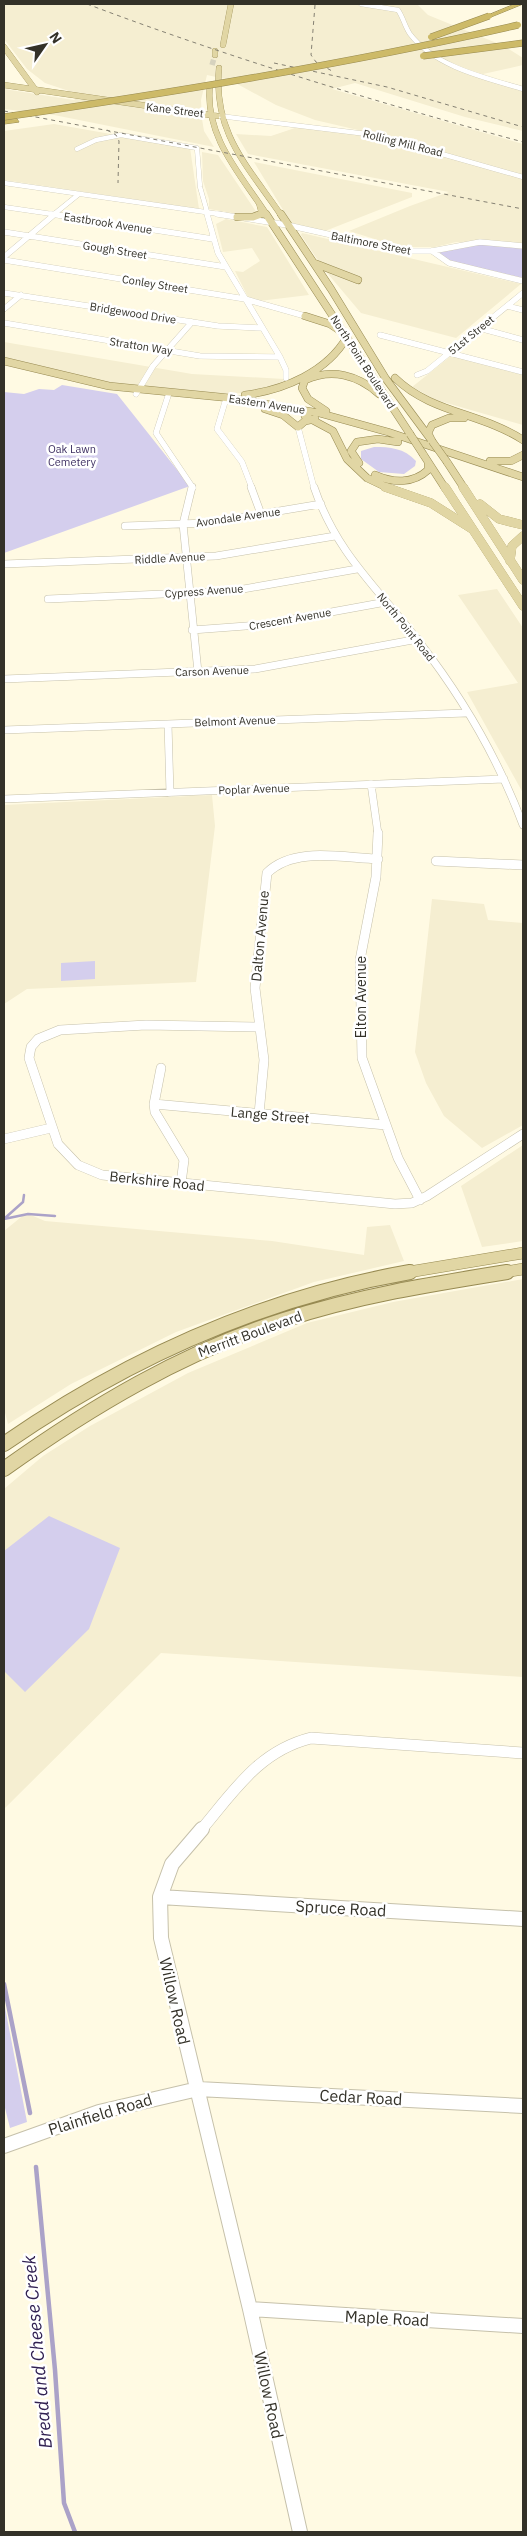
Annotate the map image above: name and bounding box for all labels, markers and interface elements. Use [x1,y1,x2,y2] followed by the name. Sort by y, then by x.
[20,20,70,70] north arrow
[45,28,66,47] text: N
[145,100,205,120] street label: Kane Street
[362,126,444,160] street label: Rolling Mill Road
[63,209,153,237] street label: Eastbrook Avenue
[330,228,412,258] street label: Baltimore Street
[82,238,148,262] street label: Gough Street
[121,272,189,296] street label: Conley Street
[89,299,177,327] street label: Bridgewood Drive
[445,312,497,358] street label: 51st Street
[327,313,399,411] street label: North Point Boulevard
[108,334,174,358] street label: Stratton Way
[228,391,306,417] street label: Eastern Avenue
[48,442,97,469] park label: Oak Lawn Cemetery
[195,504,281,530] street label: Avondale Avenue
[134,549,206,567] street label: Riddle Avenue
[164,581,244,601] street label: Cypress Avenue
[374,590,438,664] street label: North Point Road
[248,605,332,633] street label: Crescent Avenue
[175,663,249,679] street label: Carson Avenue
[194,713,276,729] street label: Belmont Avenue
[218,781,290,797] street label: Poplar Avenue
[247,889,273,982] street label: Dalton Avenue
[352,955,370,1038] street label: Elton Avenue
[230,1103,310,1127] street label: Lange Street
[108,1167,206,1195] street label: Berkshire Road
[195,1307,305,1361] street label: Merritt Boulevard
[295,1896,387,1920] street label: Spruce Road
[155,1956,195,2046] street label: Willow Road
[319,2085,403,2109] street label: Cedar Road
[46,2089,154,2139] street label: Plainfield Road
[17,2254,57,2450] water label: Bread and Cheese Creek
[344,2306,430,2330] street label: Maple Road
[250,2350,288,2440] street label: Willow Road

